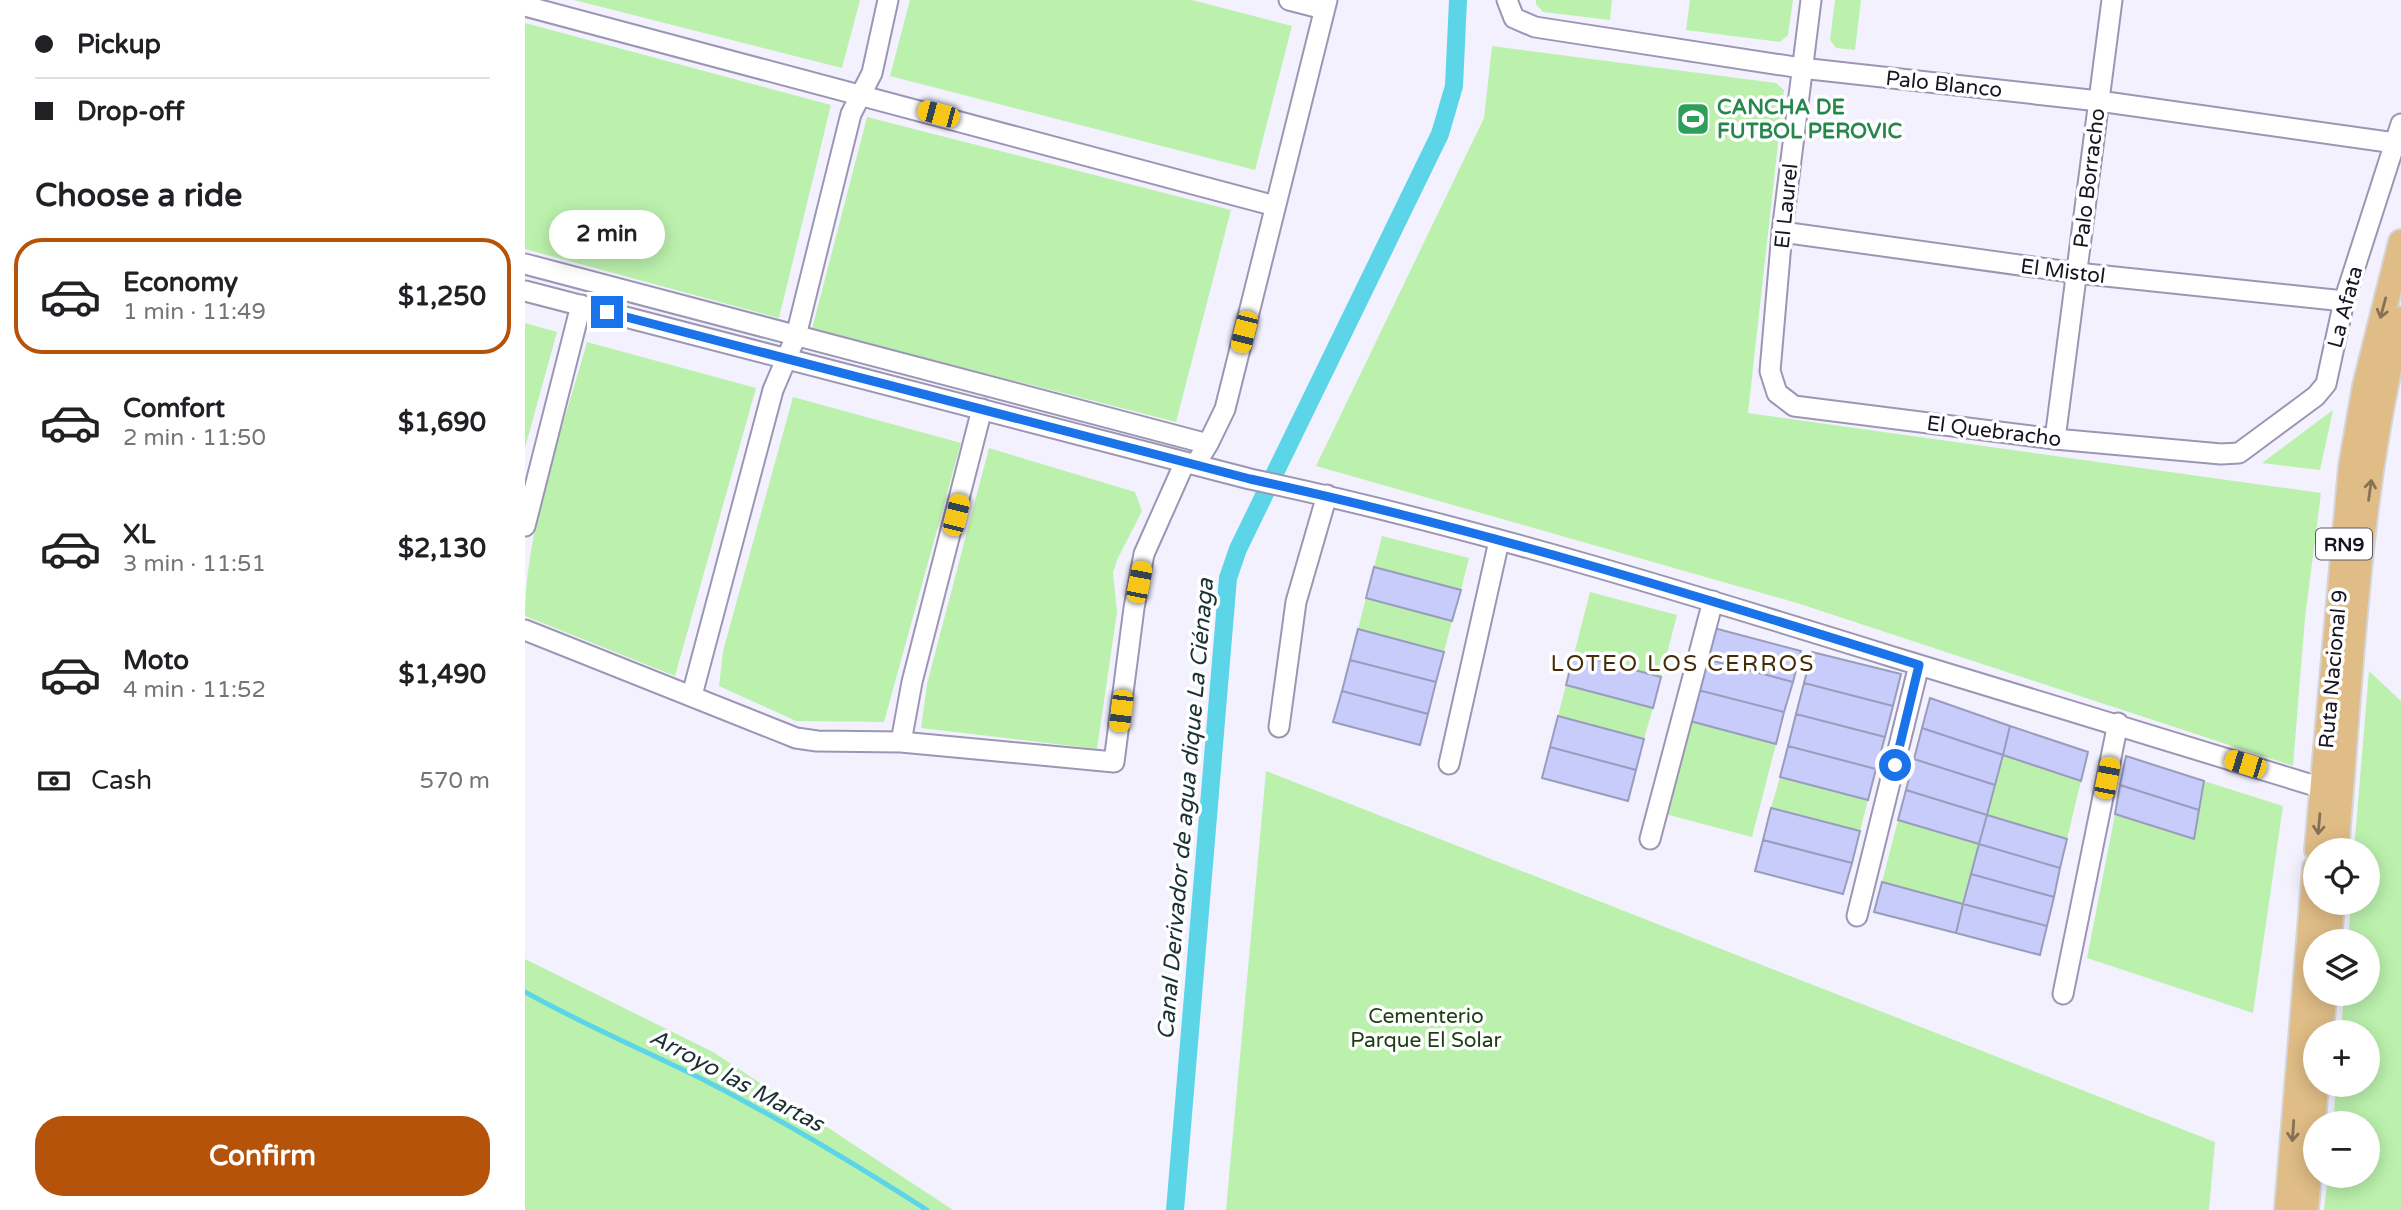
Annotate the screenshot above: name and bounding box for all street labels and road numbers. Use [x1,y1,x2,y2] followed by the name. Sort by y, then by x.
[1884,66,2003,103] street label: Palo Blanco
[2069,107,2110,249] street label: Palo Borracho
[1770,162,1803,250] street label: El Laurel
[2019,254,2107,289] street label: El Mistol
[2323,263,2368,351] street label: La Afata
[1925,411,2063,452] street label: El Quebracho
[2316,528,2372,559] road number: RN9
[2314,589,2353,750] street label: Ruta Nacional 9

